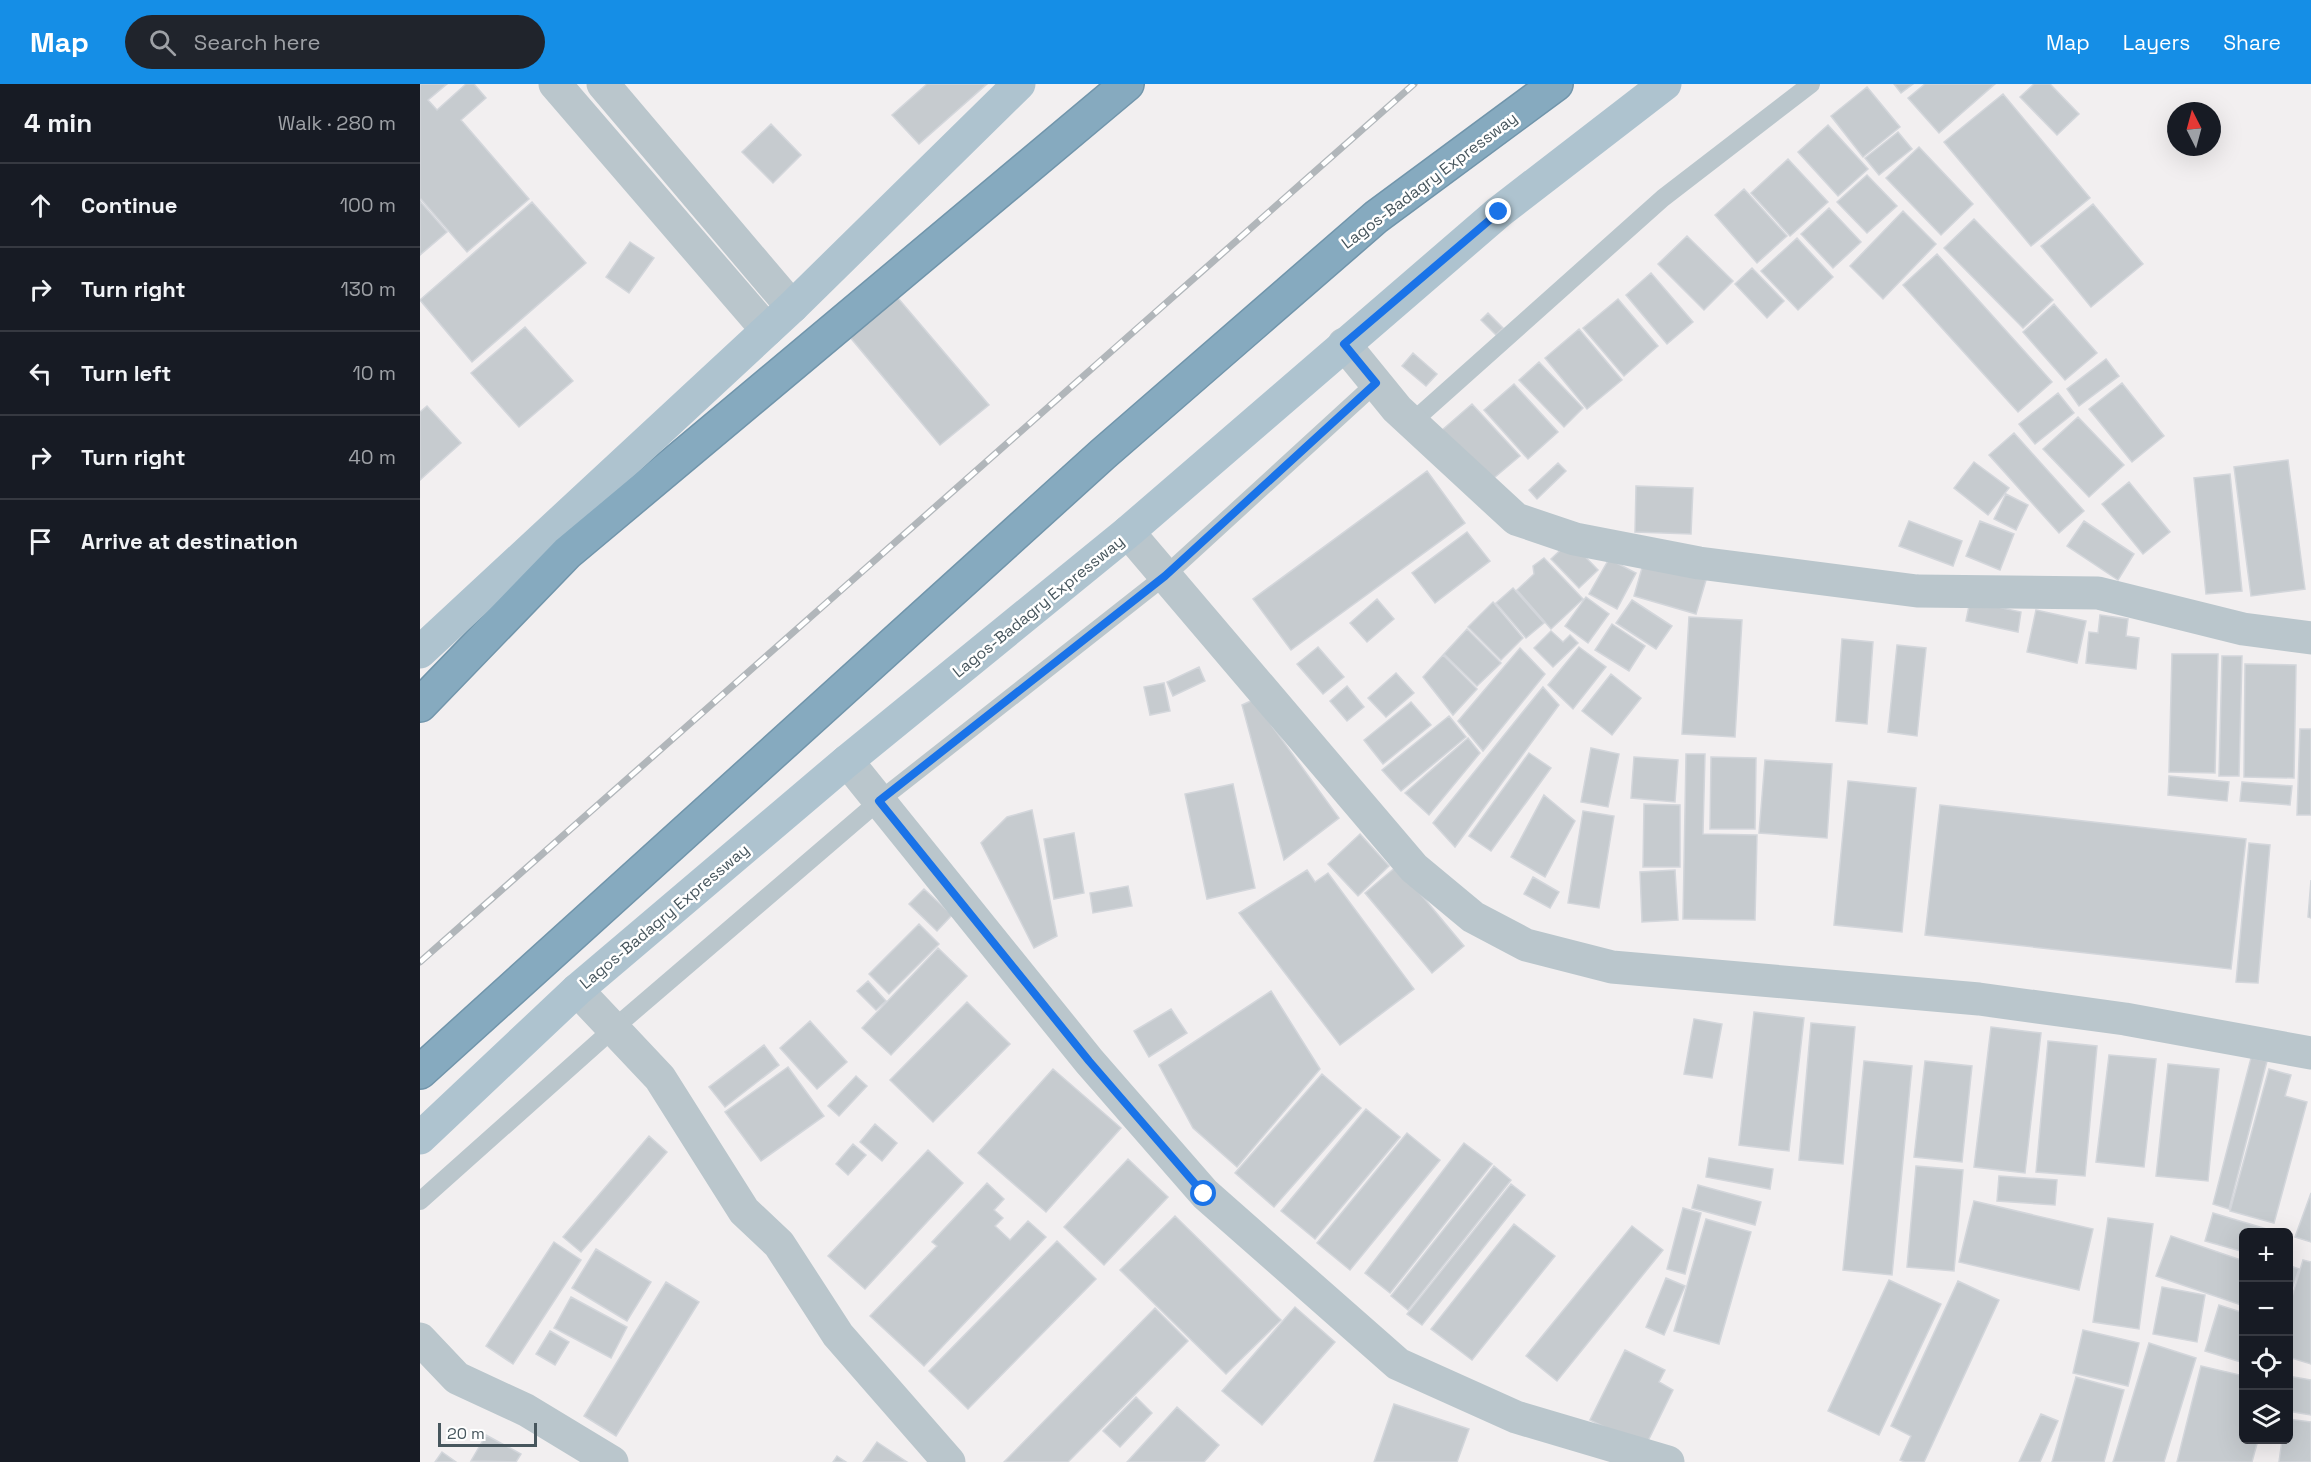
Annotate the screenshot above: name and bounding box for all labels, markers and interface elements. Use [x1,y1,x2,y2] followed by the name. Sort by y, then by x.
[125,15,545,69] search box
[30,24,89,60] text: Map
[146,26,179,59] icon: search
[194,28,321,56] text: Search here
[2046,29,2090,56] text: Map
[2123,29,2190,56] text: Layers
[2223,29,2281,56] text: Share
[2167,102,2221,156] north arrow
[24,106,92,140] text: 4 min
[1337,107,1521,253] street label: Lagos-Badagry Expressway
[278,110,396,136] text: Walk · 280 m
[24,189,57,222] icon: ahead
[81,191,177,219] text: Continue
[340,192,396,218] text: 100 m
[1485,198,1511,224] route end
[24,273,57,306] icon: right
[81,275,186,303] text: Turn right
[340,276,396,302] text: 130 m
[24,357,57,390] icon: left
[81,359,171,387] text: Turn left
[352,360,396,386] text: 10 m
[24,441,57,474] icon: right
[81,443,186,471] text: Turn right
[348,444,396,470] text: 40 m
[24,525,57,558] icon: arrive
[81,527,298,555] text: Arrive at destination
[948,531,1128,682] street label: Lagos-Badagry Expressway
[575,839,753,993] street label: Lagos-Badagry Expressway
[1190,1180,1216,1206] route start
[2239,1228,2293,1444] map controls
[2239,1228,2293,1282] button: +
[2239,1282,2293,1336] button: −
[2239,1336,2293,1390] button: locate
[2239,1390,2293,1444] button: layers
[438,1420,537,1448] scale bar
[447,1423,485,1444] text: 20 m

